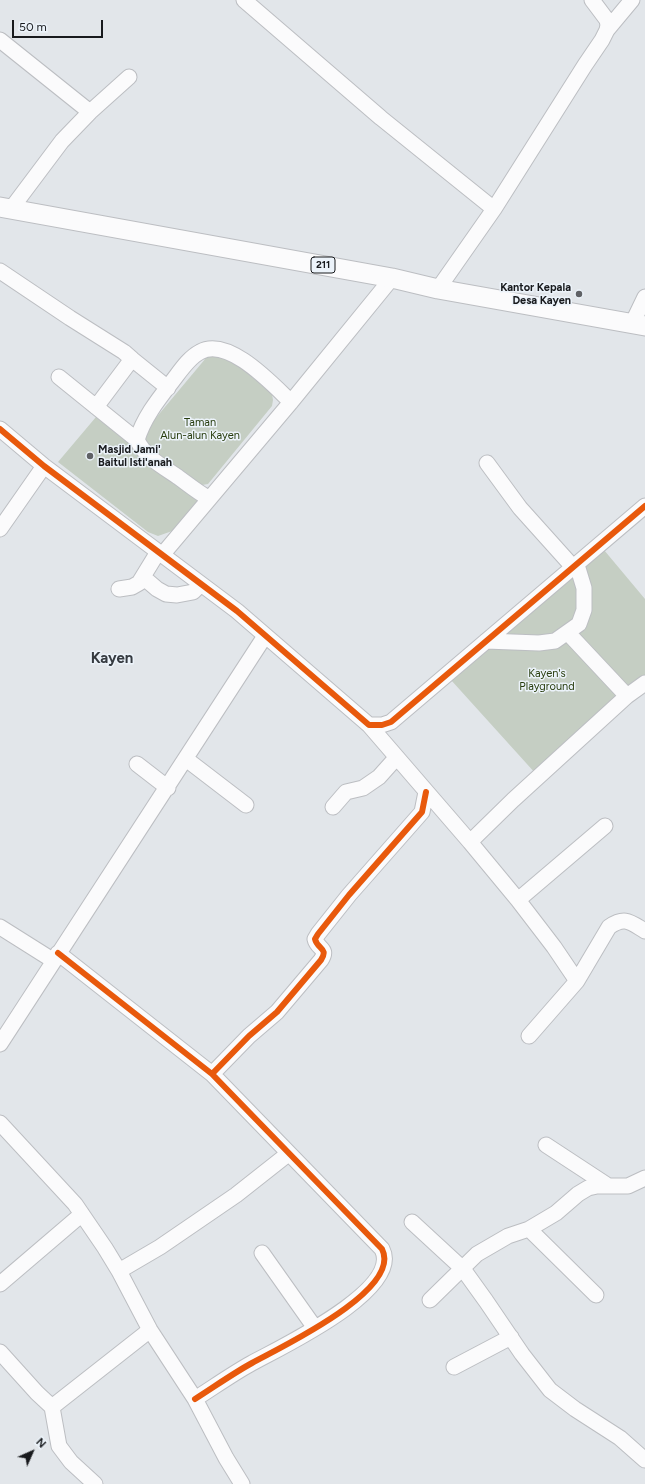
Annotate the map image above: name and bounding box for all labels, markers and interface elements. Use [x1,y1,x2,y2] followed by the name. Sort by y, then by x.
[14,12,105,38] scale bar
[19,20,47,34] text: 50 m
[311,257,335,273] road number: 211
[500,281,571,307] place label: Kantor Kepala Desa Kayen
[574,289,584,299] marker: Kantor Kepala Desa Kayen
[160,416,240,442] park label: Taman Alun-alun Kayen
[98,443,172,469] place label: Masjid Jami' Baitul Isti'anah
[85,451,95,461] marker: Masjid Jami' Baitul Isti'anah
[91,650,133,668] district label: Kayen
[519,667,575,693] park label: Kayen's Playground
[12,1432,52,1472] north arrow
[33,1436,48,1451] text: N

